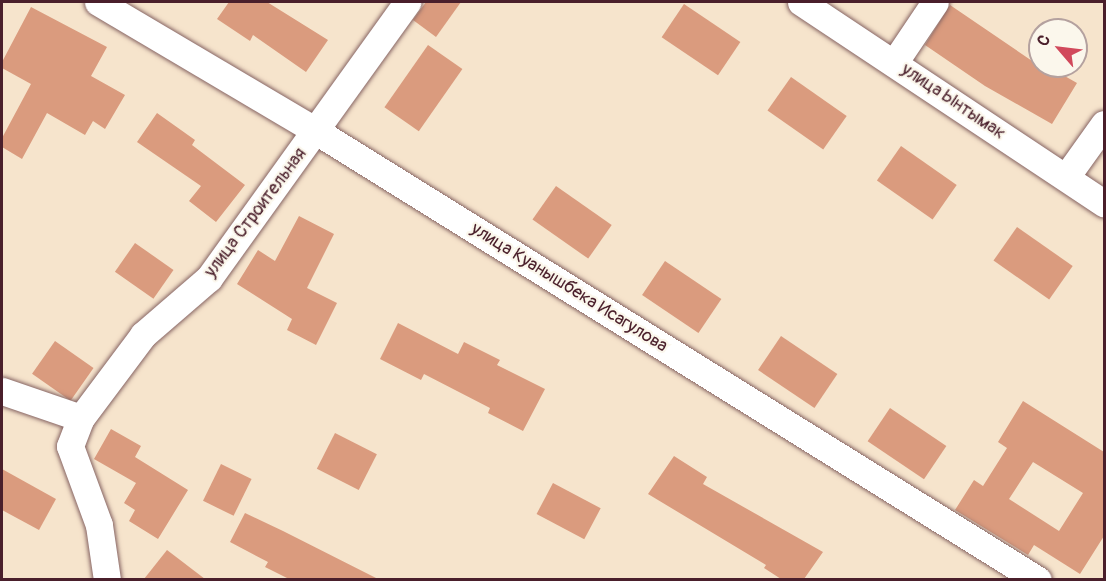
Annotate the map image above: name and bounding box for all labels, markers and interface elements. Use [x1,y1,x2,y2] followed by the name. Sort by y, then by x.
[1028,18,1088,78] north arrow
[1033,31,1055,50] text: С
[897,59,1009,145] street label: улица Ынтымак
[200,144,312,282] street label: улица Строительная
[467,219,671,357] street label: улица Куанышбека Исагулова

